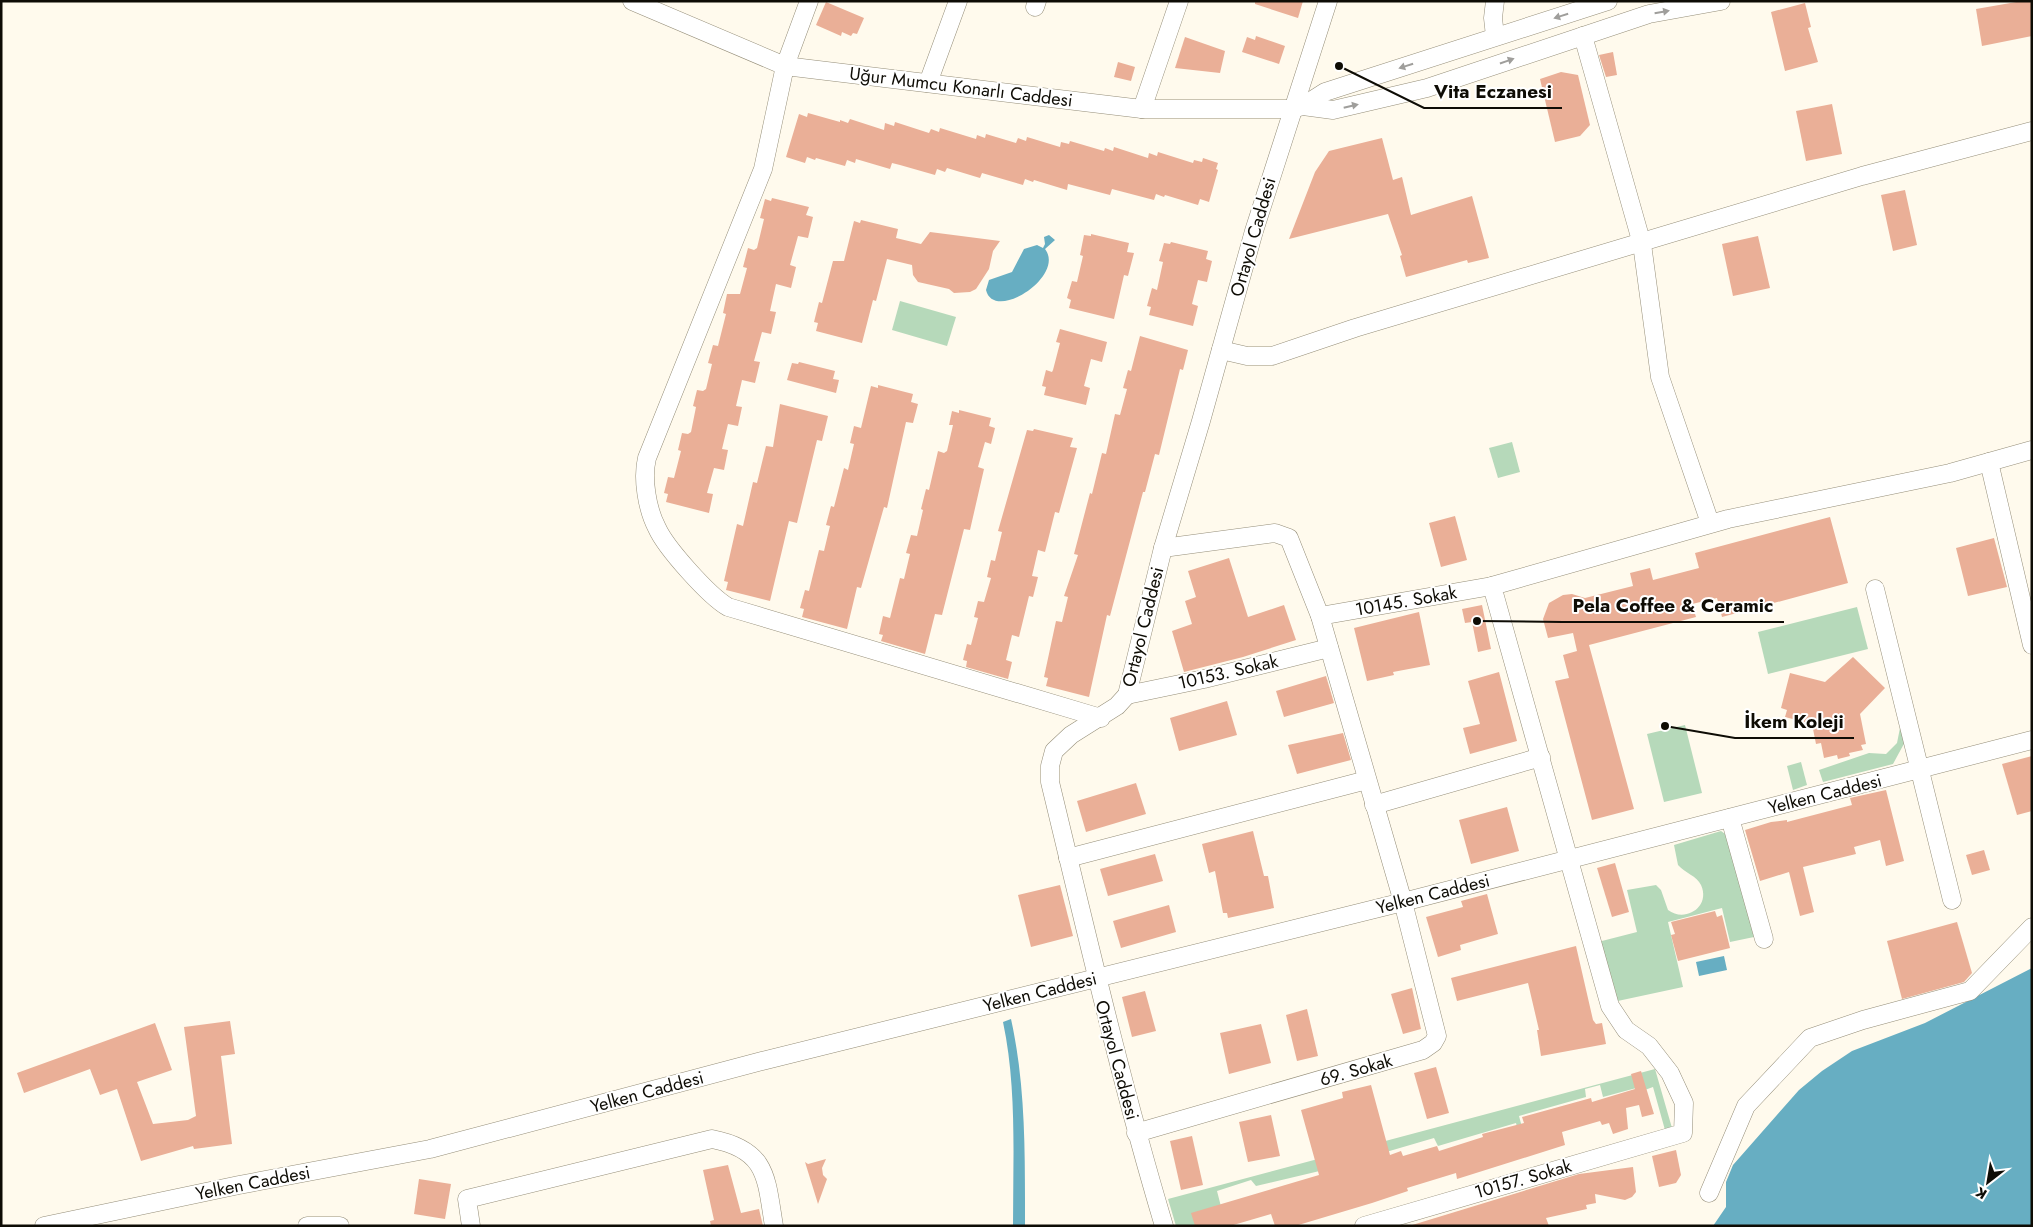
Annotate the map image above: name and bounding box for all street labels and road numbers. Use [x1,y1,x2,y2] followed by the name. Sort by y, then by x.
[848,60,1074,114] street label: Uğur Mumcu Konarlı Caddesi
[1224,174,1282,300] street label: Ortayol Caddesi
[1116,564,1170,690] street label: Ortayol Caddesi
[1353,579,1459,623] street label: 10145. Sokak
[1176,648,1281,696] street label: 10153. Sokak
[1765,767,1885,821] street label: Yelken Caddesi
[1373,867,1493,921] street label: Yelken Caddesi
[980,965,1100,1019] street label: Yelken Caddesi
[1089,997,1145,1123] street label: Ortayol Caddesi
[1317,1047,1395,1093] street label: 69. Sokak
[588,1064,706,1120] street label: Yelken Caddesi
[1471,1153,1575,1205] street label: 10157. Sokak
[193,1159,313,1207] street label: Yelken Caddesi

